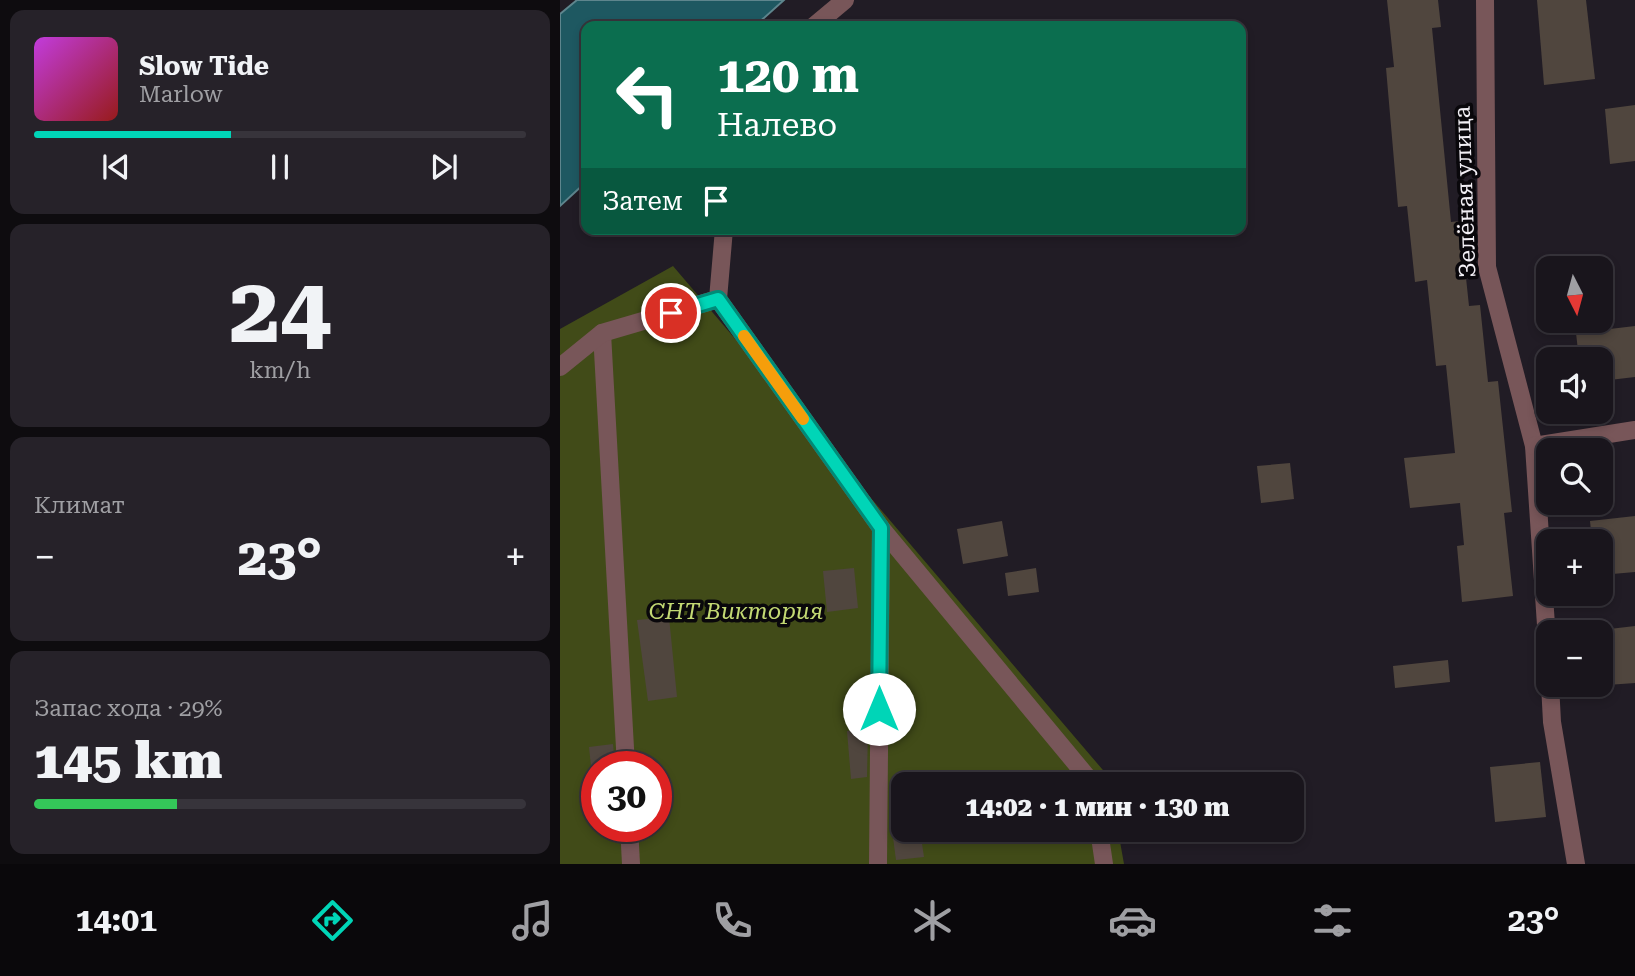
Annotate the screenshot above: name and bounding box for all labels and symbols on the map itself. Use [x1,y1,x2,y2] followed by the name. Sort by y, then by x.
[1448,105,1481,278] street label: Зелёная улица
[1536,256,1614,332] north arrow
[641,283,701,343] pin
[649,598,823,625] park label: СНТ Виктория
[842,672,916,746] position arrow
[581,751,672,842] speed limit sign: 30

